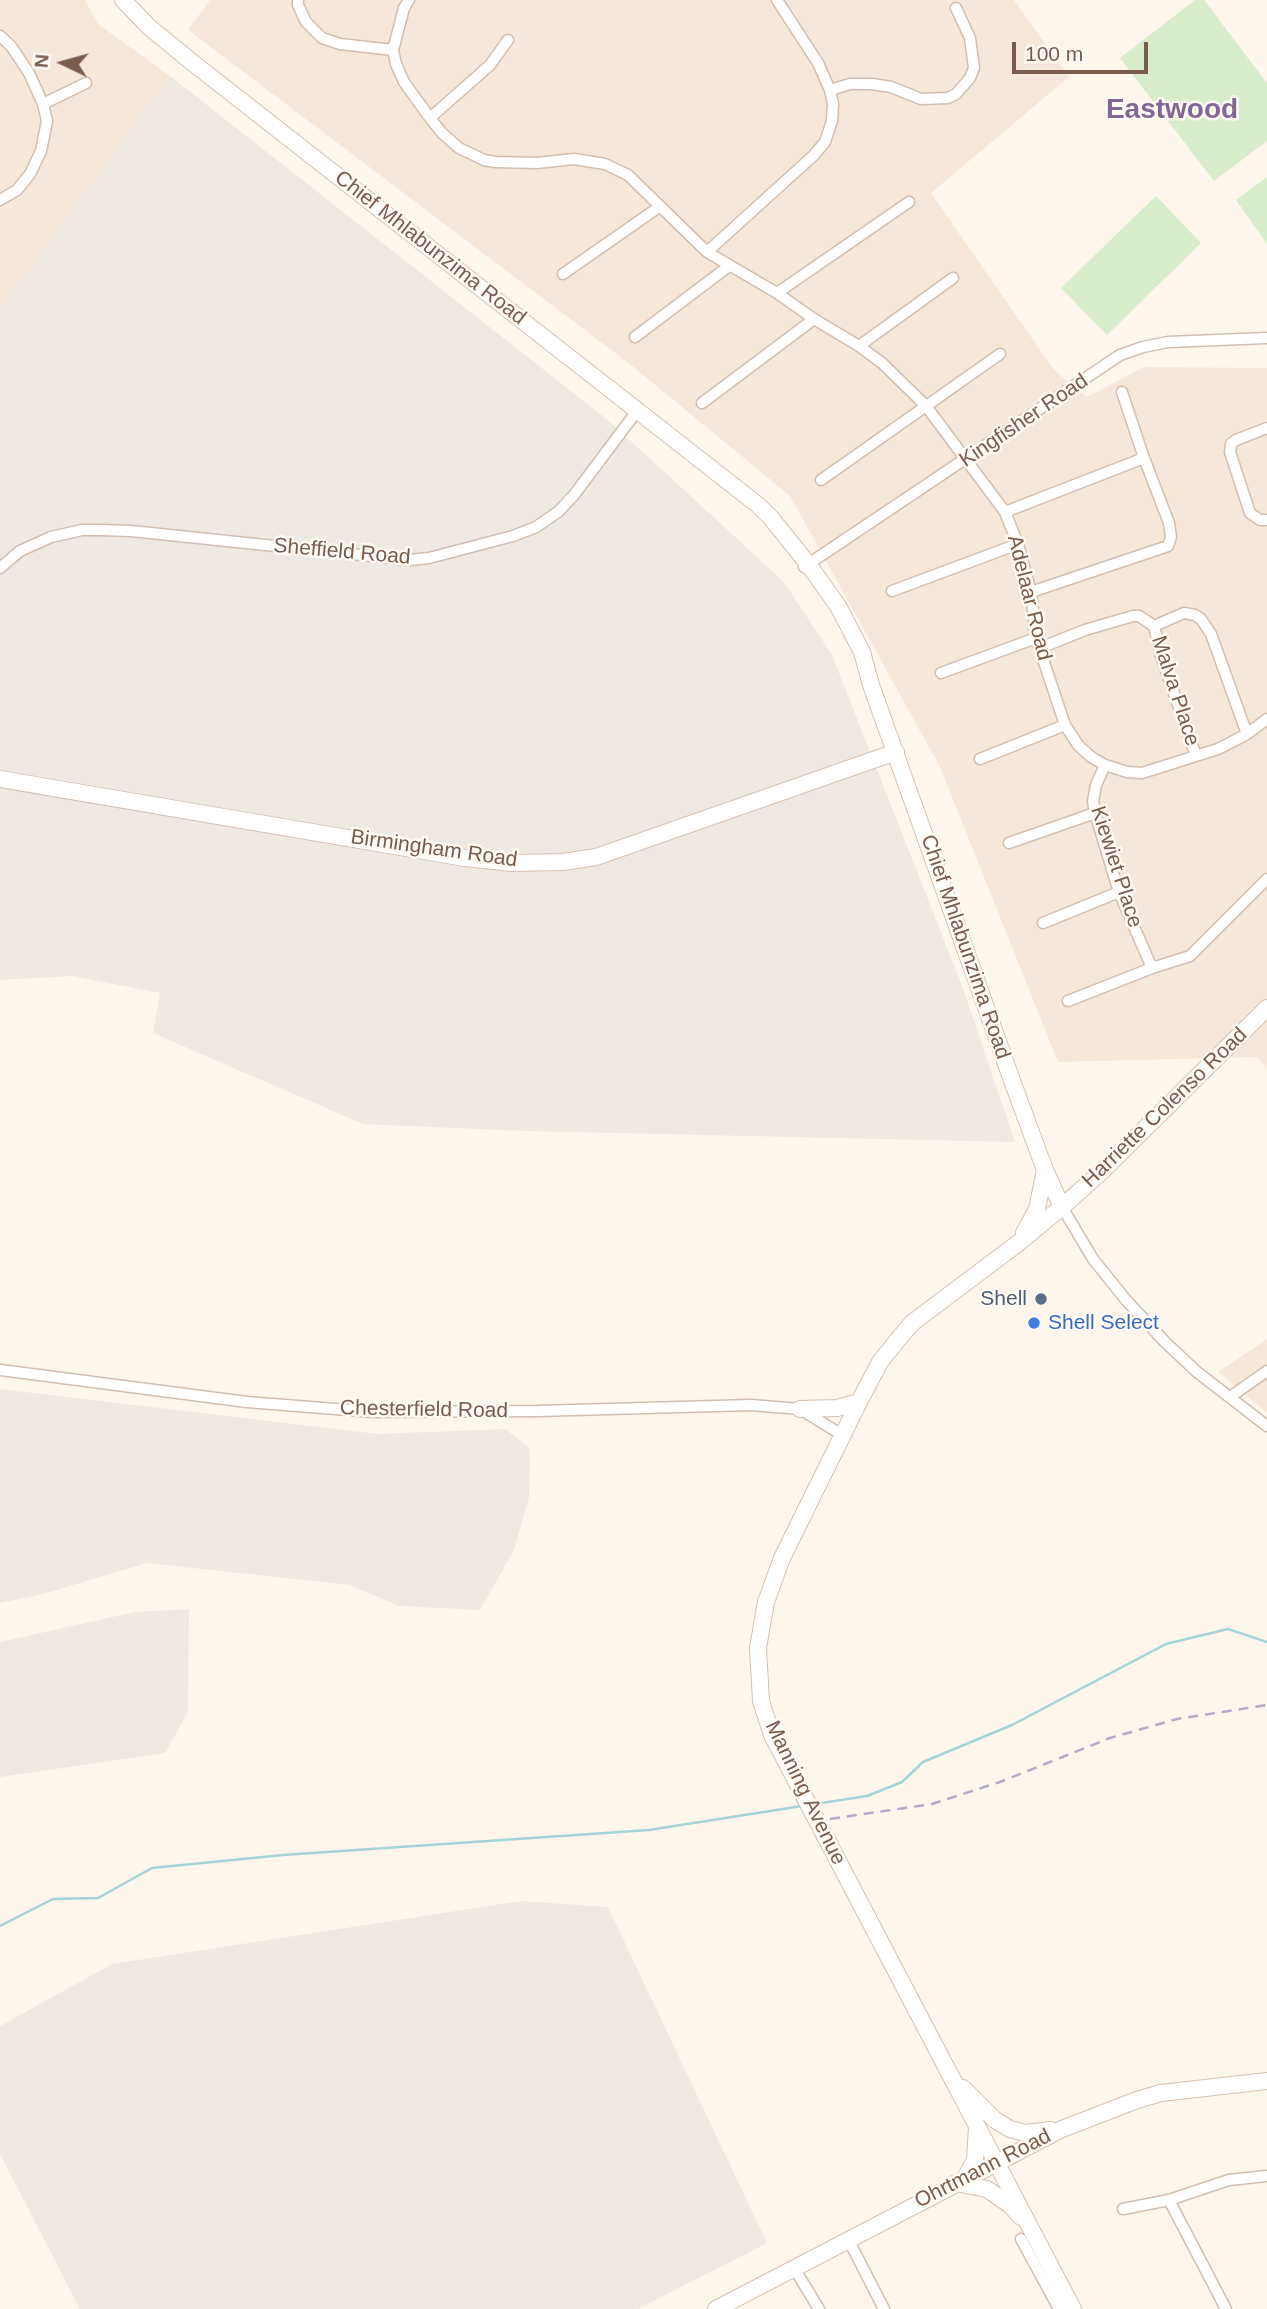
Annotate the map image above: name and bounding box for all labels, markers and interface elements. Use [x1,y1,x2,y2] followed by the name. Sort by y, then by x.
[28,28,98,98] north arrow
[1015,28,1152,72] scale bar
[1025,42,1083,65] text: 100 m
[31,53,53,69] text: N
[1106,93,1238,127] district label: Eastwood
[329,165,531,331] street label: Chief Mhlabunzima Road
[955,369,1093,473] street label: Kingfisher Road
[272,533,412,571] street label: Sheffield Road
[1001,533,1057,663] street label: Adelaar Road
[1145,633,1205,749] street label: Malva Place
[1085,803,1147,931] street label: Kiewiet Place
[349,825,519,873] street label: Birmingham Road
[915,831,1015,1063] street label: Chief Mhlabunzima Road
[1077,1023,1253,1193] street label: Harriette Colenso Road
[980,1286,1027,1312] place label: Shell
[1033,1291,1049,1307] marker: Shell
[1048,1310,1159,1336] place label: Shell Select
[1026,1315,1042,1331] marker: Shell Select
[340,1396,508,1424] street label: Chesterfield Road
[759,1717,851,1869] street label: Manning Avenue
[911,2124,1055,2214] street label: Ohrtmann Road

